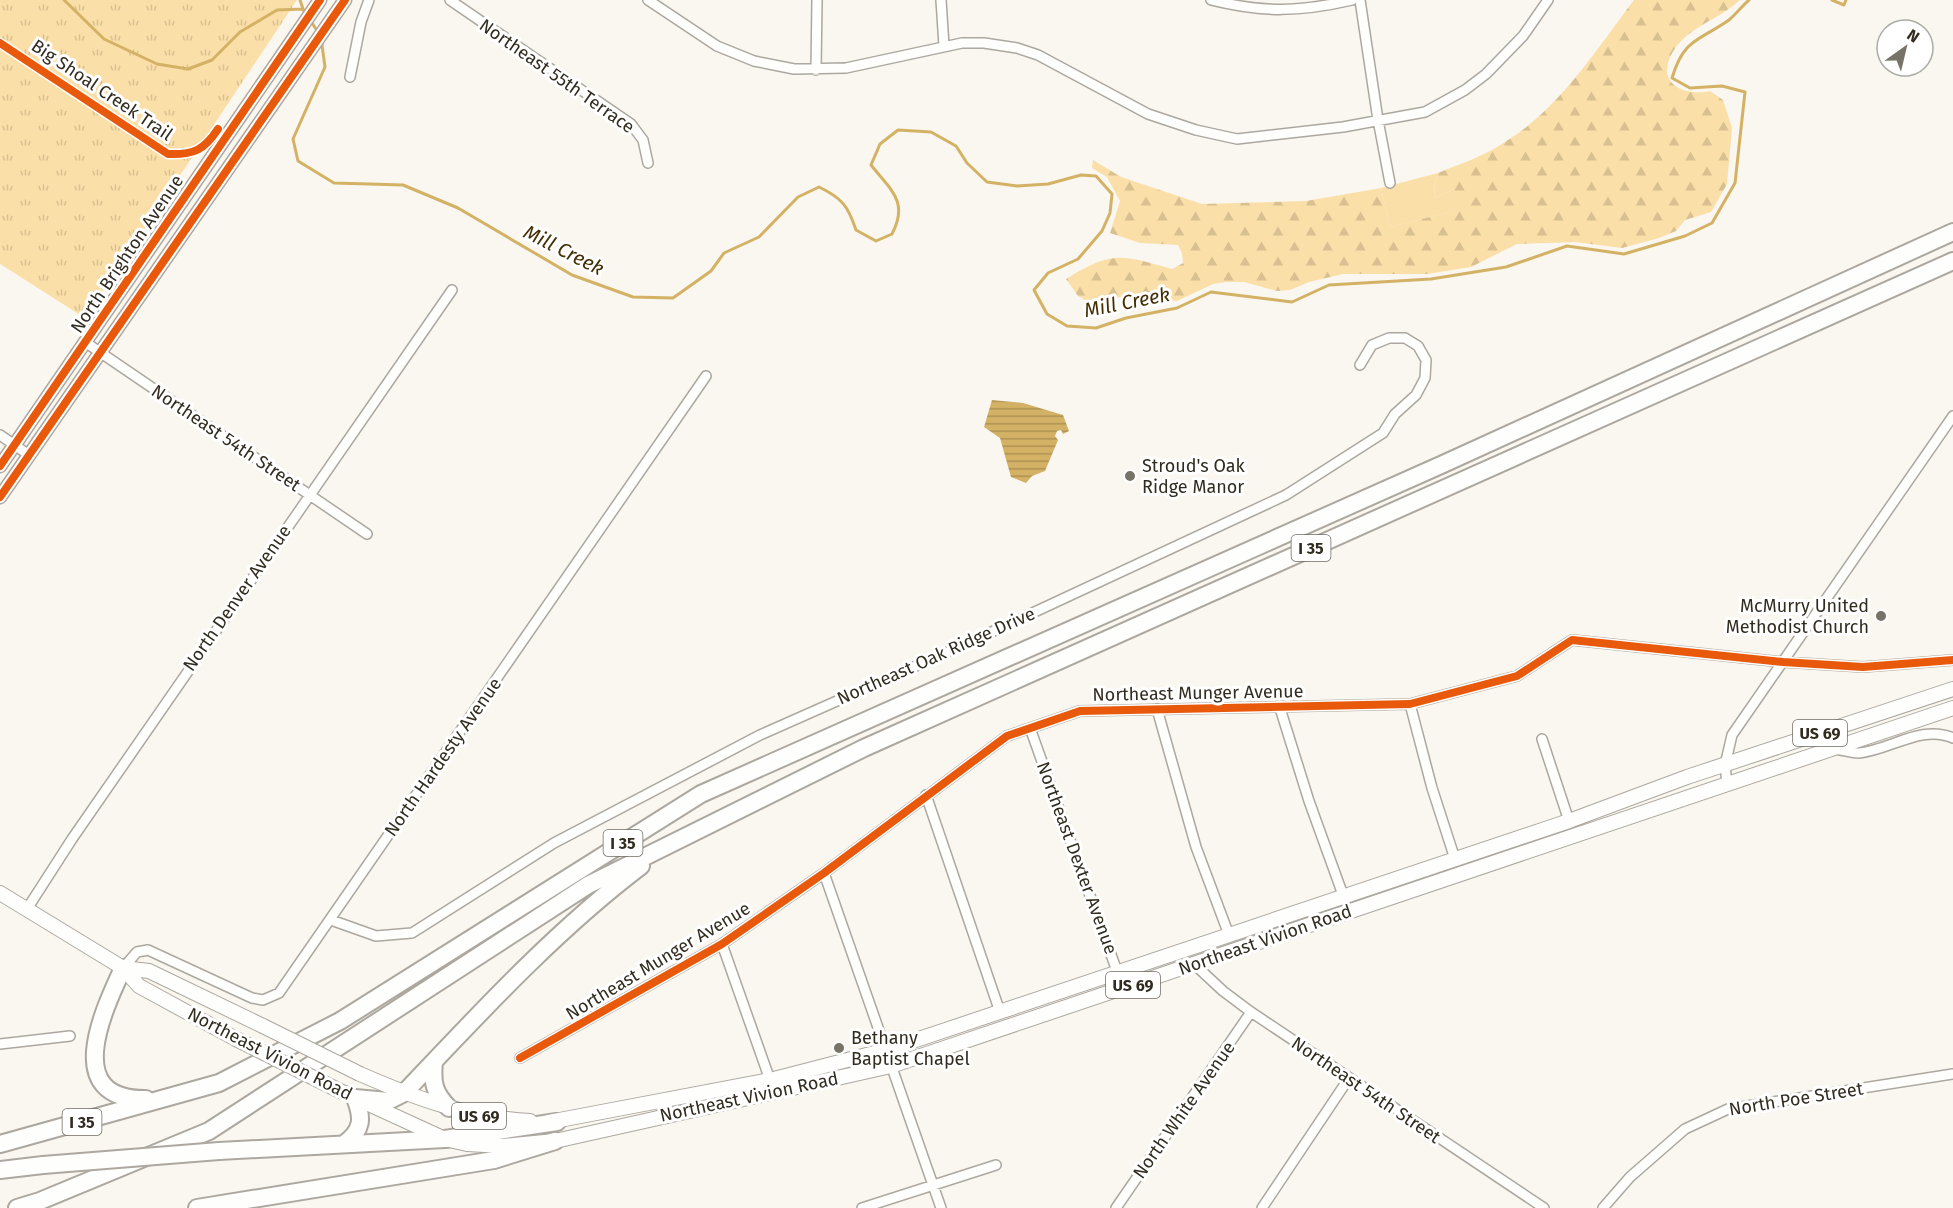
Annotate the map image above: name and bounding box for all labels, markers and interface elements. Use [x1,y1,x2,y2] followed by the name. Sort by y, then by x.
[475,14,639,138] street label: Northeast 55th Terrace
[1875,18,1935,78] north arrow
[1903,25,1923,47] text: N
[27,35,177,145] street label: Big Shoal Creek Trail
[66,171,188,337] street label: North Brighton Avenue
[520,220,608,280] water label: Mill Creek
[1082,282,1172,322] water label: Mill Creek
[147,380,305,496] street label: Northeast 54th Street
[1142,455,1245,498] place label: Stroud's Oak Ridge Manor
[1123,469,1137,483] marker: Stroud's Oak Ridge Manor
[178,521,296,675] street label: North Denver Avenue
[1292,535,1330,561] road number: I 35
[1726,595,1869,638] place label: McMurry United Methodist Church
[834,602,1038,710] street label: Northeast Oak Ridge Drive
[1874,609,1888,623] marker: McMurry United Methodist Church
[380,673,506,841] street label: North Hardesty Avenue
[1092,680,1304,706] street label: Northeast Munger Avenue
[1793,720,1847,746] road number: US 69
[1032,759,1122,957] street label: Northeast Dexter Avenue
[604,830,642,856] road number: I 35
[562,897,754,1025] street label: Northeast Munger Avenue
[1175,900,1355,980] street label: Northeast Vivion Road
[1106,972,1160,998] road number: US 69
[184,1003,356,1105] street label: Northeast Vivion Road
[851,1027,970,1070] place label: Bethany Baptist Chapel
[1287,1032,1445,1148] street label: Northeast 54th Street
[1128,1037,1240,1183] street label: North White Avenue
[832,1041,846,1055] marker: Bethany Baptist Chapel
[658,1067,840,1127] street label: Northeast Vivion Road
[1727,1077,1865,1120] street label: North Poe Street
[452,1103,506,1129] road number: US 69
[62,1109,101,1135] road number: I 35

